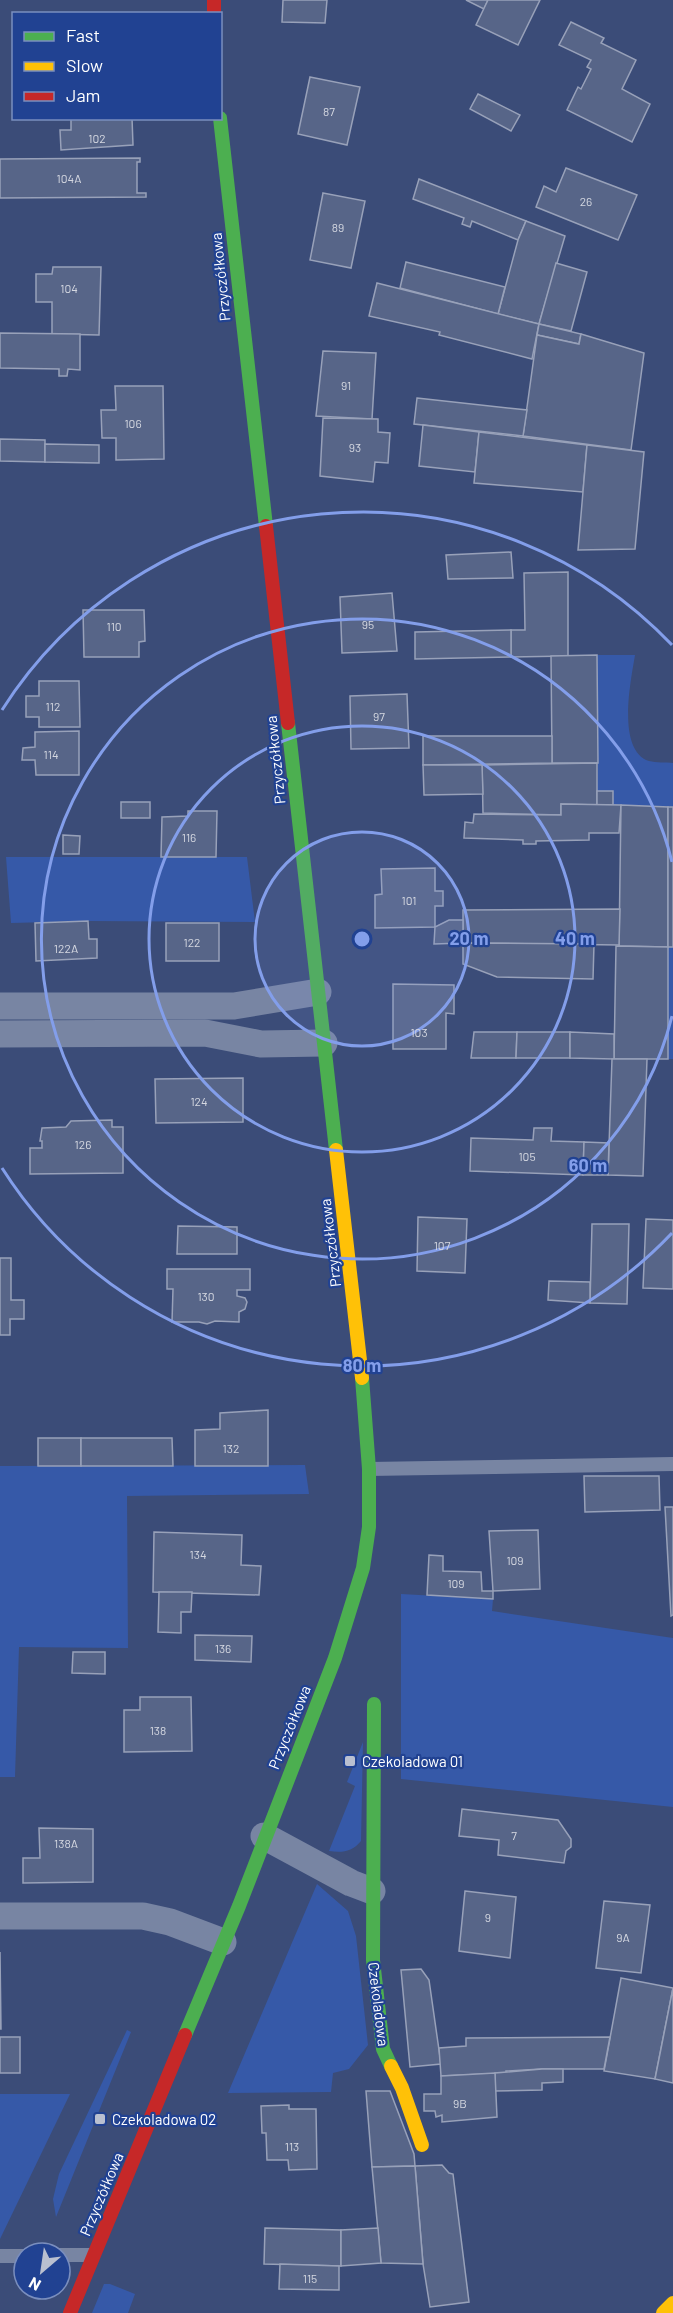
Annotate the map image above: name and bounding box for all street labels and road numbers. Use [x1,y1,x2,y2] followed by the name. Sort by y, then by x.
[206,232,234,322] street label: Przyczółkowa
[261,715,289,805] street label: Przyczółkowa
[316,1198,344,1288] street label: Przyczółkowa
[264,1682,314,1772] street label: Przyczółkowa
[365,1961,393,2047] street label: Czekoladowa
[75,2150,127,2238] street label: Przyczółkowa

